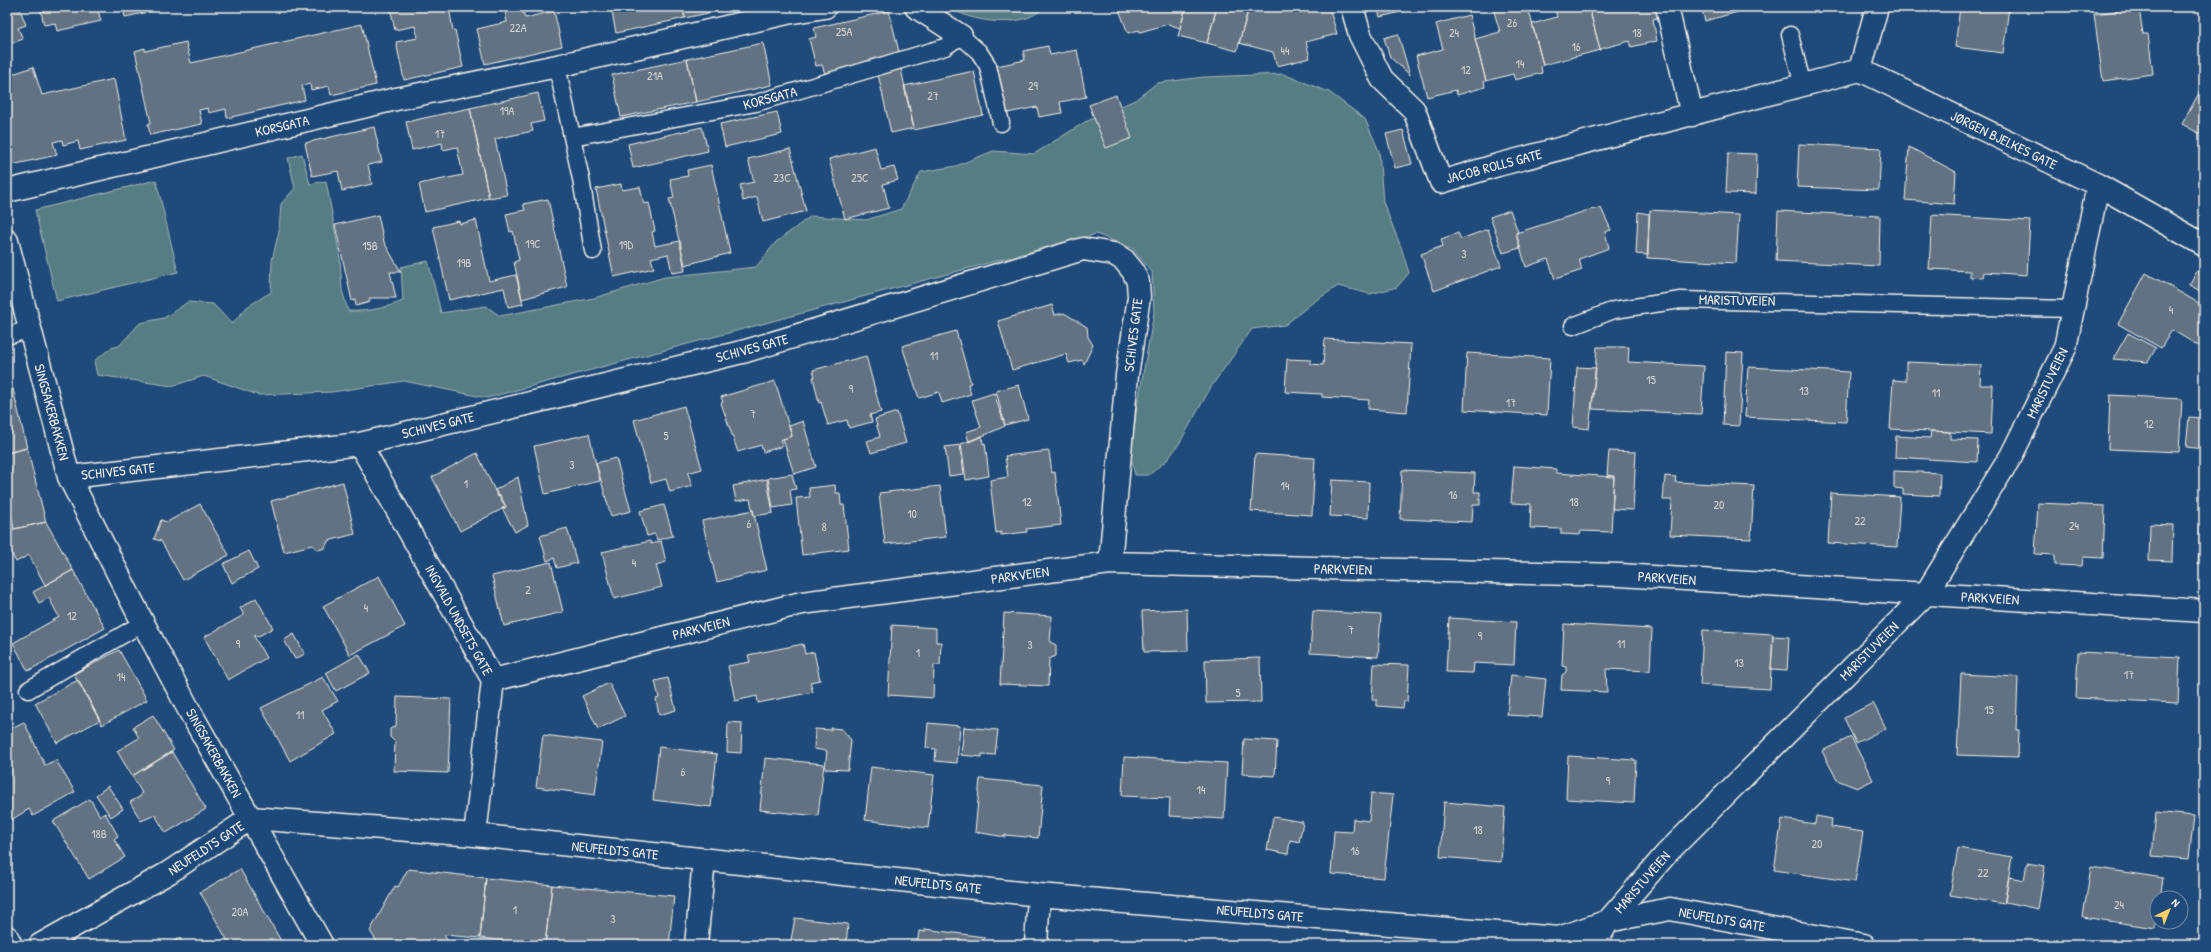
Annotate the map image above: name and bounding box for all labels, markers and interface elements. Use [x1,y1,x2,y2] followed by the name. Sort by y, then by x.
[1507,14,1517,31] house number: 26
[509,19,527,36] house number: 22A
[836,23,852,40] house number: 25A
[1449,24,1460,41] house number: 24
[1632,24,1642,41] house number: 18
[1571,38,1581,55] house number: 16
[1280,42,1290,59] house number: 44
[1516,55,1525,72] house number: 14
[1461,61,1471,78] house number: 12
[647,67,663,84] house number: 21A
[1028,77,1039,94] house number: 29
[741,81,799,114] street label: KORSGATA
[927,87,939,104] house number: 27
[500,102,514,119] house number: 19A
[1948,106,2061,174] street label: JØRGEN BJELKES GATE
[253,110,311,141] street label: KORSGATA
[435,125,445,142] house number: 17
[1444,144,1544,187] street label: JACOB ROLLS GATE
[773,169,791,186] house number: 23C
[851,169,869,186] house number: 25C
[525,235,541,252] house number: 19C
[619,236,634,253] house number: 19D
[362,237,378,254] house number: 15B
[1461,245,1467,262] house number: 3
[457,254,471,271] house number: 19B
[1699,289,1775,310] street label: MARISTUVEIEN
[1119,297,1146,373] street label: SCHIVES GATE
[2169,301,2174,318] house number: 4
[714,329,790,366] street label: SCHIVES GATE
[2021,344,2072,421] street label: MARISTUVEIEN
[930,347,938,364] house number: 11
[30,361,74,462] street label: SINGSAKERBAKKEN
[1646,371,1656,388] house number: 15
[849,380,854,397] house number: 9
[1799,382,1809,399] house number: 13
[1932,384,1940,401] house number: 11
[1506,394,1516,411] house number: 17
[750,405,756,422] house number: 7
[400,406,476,443] street label: SCHIVES GATE
[2144,415,2154,432] house number: 12
[663,427,669,444] house number: 5
[569,456,575,473] house number: 3
[80,457,156,484] street label: SCHIVES GATE
[464,475,468,492] house number: 1
[1281,477,1290,494] house number: 14
[1448,486,1458,503] house number: 16
[1022,493,1032,510] house number: 12
[1569,493,1579,510] house number: 18
[1714,496,1725,513] house number: 20
[907,505,917,522] house number: 10
[1854,512,1866,529] house number: 22
[747,515,752,532] house number: 6
[2069,517,2080,534] house number: 24
[821,518,827,535] house number: 8
[632,554,637,571] house number: 4
[1314,558,1372,579] street label: PARKVEIEN
[421,561,498,679] street label: INGVALD UNDSETS GATE
[990,561,1050,588] street label: PARKVEIEN
[1637,566,1697,589] street label: PARKVEIEN
[525,581,531,598] house number: 2
[1960,586,2020,609] street label: PARKVEIEN
[364,599,369,616] house number: 4
[67,607,77,624] house number: 12
[670,611,731,644] street label: PARKVEIEN
[1835,617,1902,684] street label: MARISTUVEIEN
[1348,621,1354,638] house number: 7
[1478,627,1483,644] house number: 9
[236,635,241,652] house number: 9
[1617,635,1625,652] house number: 11
[1027,636,1033,653] house number: 3
[916,644,920,661] house number: 1
[1734,654,1744,671] house number: 13
[2124,666,2134,683] house number: 17
[117,668,126,685] house number: 14
[1235,684,1241,701] house number: 5
[1984,701,1994,718] house number: 15
[182,705,247,801] street label: SINGSAKERBAKKEN
[296,706,304,723] house number: 11
[681,763,686,780] house number: 6
[1606,772,1611,789] house number: 9
[1197,781,1206,798] house number: 14
[164,816,247,879] street label: NEUFELDTS GATE
[1473,821,1483,838] house number: 18
[91,825,107,842] house number: 18B
[1812,835,1823,852] house number: 20
[571,836,659,864] street label: NEUFELDTS GATE
[1350,842,1360,859] house number: 16
[1609,847,1674,917] street label: MARISTUVEIEN
[1977,864,1989,881] house number: 22
[894,870,982,898] street label: NEUFELDTS GATE
[2149,890,2189,930] north arrow
[2114,896,2125,913] house number: 24
[2169,896,2183,910] text: N
[1216,899,1304,926] street label: NEUFELDTS GATE
[513,901,517,918] house number: 1
[1678,902,1767,935] street label: NEUFELDTS GATE
[232,903,249,920] house number: 20A
[610,910,616,927] house number: 3

